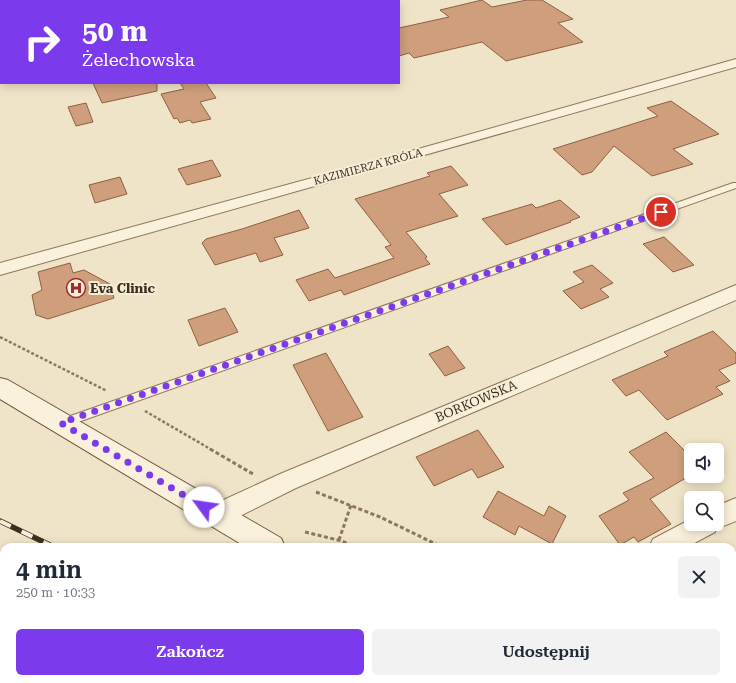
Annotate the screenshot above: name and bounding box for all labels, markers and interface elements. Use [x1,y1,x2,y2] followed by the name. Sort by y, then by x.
[82,15,147,48] text: 50 m
[16,16,68,68] icon: right
[82,49,195,70] text: Żelechowska
[312,145,424,188] street label: KAZIMIERZA KRÓLA
[644,195,678,229] pin
[650,201,672,223] icon: arrive
[65,277,87,299] hospital icon: Eva Clinic
[90,281,156,296] place label: Eva Clinic
[433,377,519,425] street label: BORKOWSKA
[684,443,724,531] map controls
[684,443,724,483] button: sound
[183,486,225,528] position arrow
[684,491,724,531] button: search
[16,556,82,584] text: 4 min
[678,556,720,598] button: close
[16,585,95,600] text: 250 m · 10:33
[16,629,364,675] button: Zakończ
[372,629,720,675] button: Udostępnij

